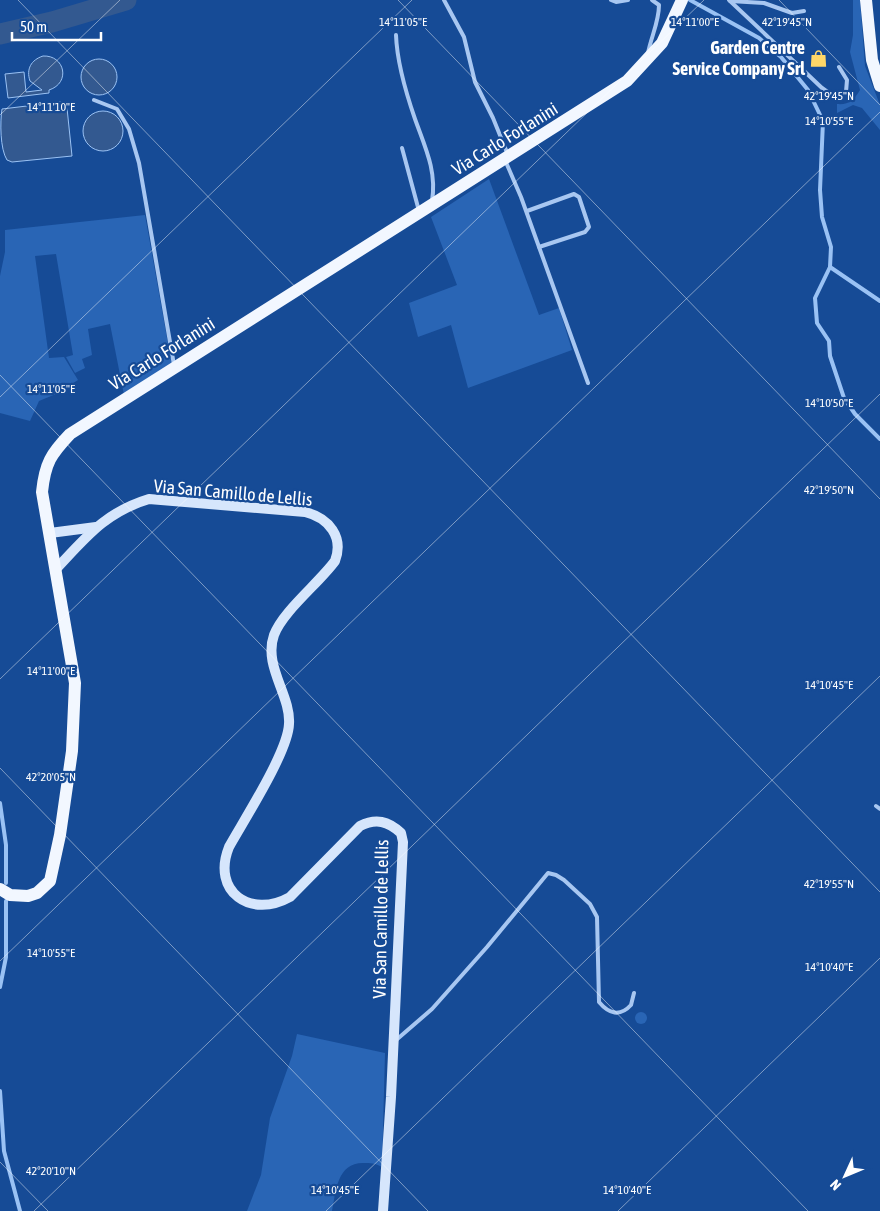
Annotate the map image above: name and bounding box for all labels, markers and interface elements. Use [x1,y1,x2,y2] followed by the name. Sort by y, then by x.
[12,10,101,42] scale bar
[379,15,427,29] text: 14°11'05"E
[671,15,719,29] text: 14°11'00"E
[762,15,812,29] text: 42°19'45"N
[20,18,47,35] text: 50 m
[672,37,805,79] place label: Garden Centre Service Company Srl
[809,48,829,68] shop icon: Garden Centre Service Company Srl
[804,89,854,103] text: 42°19'45"N
[448,98,561,179] street label: Via Carlo Forlanini
[27,100,75,114] text: 14°11'10"E
[805,114,853,128] text: 14°10'55"E
[105,313,218,394] street label: Via Carlo Forlanini
[27,382,75,396] text: 14°11'05"E
[805,396,853,410] text: 14°10'50"E
[153,475,313,510] street label: Via San Camillo de Lellis
[804,483,854,497] text: 42°19'50"N
[27,664,75,678] text: 14°11'00"E
[805,678,853,692] text: 14°10'45"E
[26,770,76,784] text: 42°20'05"N
[369,839,392,999] street label: Via San Camillo de Lellis
[804,877,854,891] text: 42°19'55"N
[27,946,75,960] text: 14°10'55"E
[805,960,853,974] text: 14°10'40"E
[820,1151,870,1201] north arrow
[26,1164,76,1178] text: 42°20'10"N
[827,1177,844,1194] text: N
[311,1183,359,1197] text: 14°10'45"E
[603,1183,651,1197] text: 14°10'40"E

